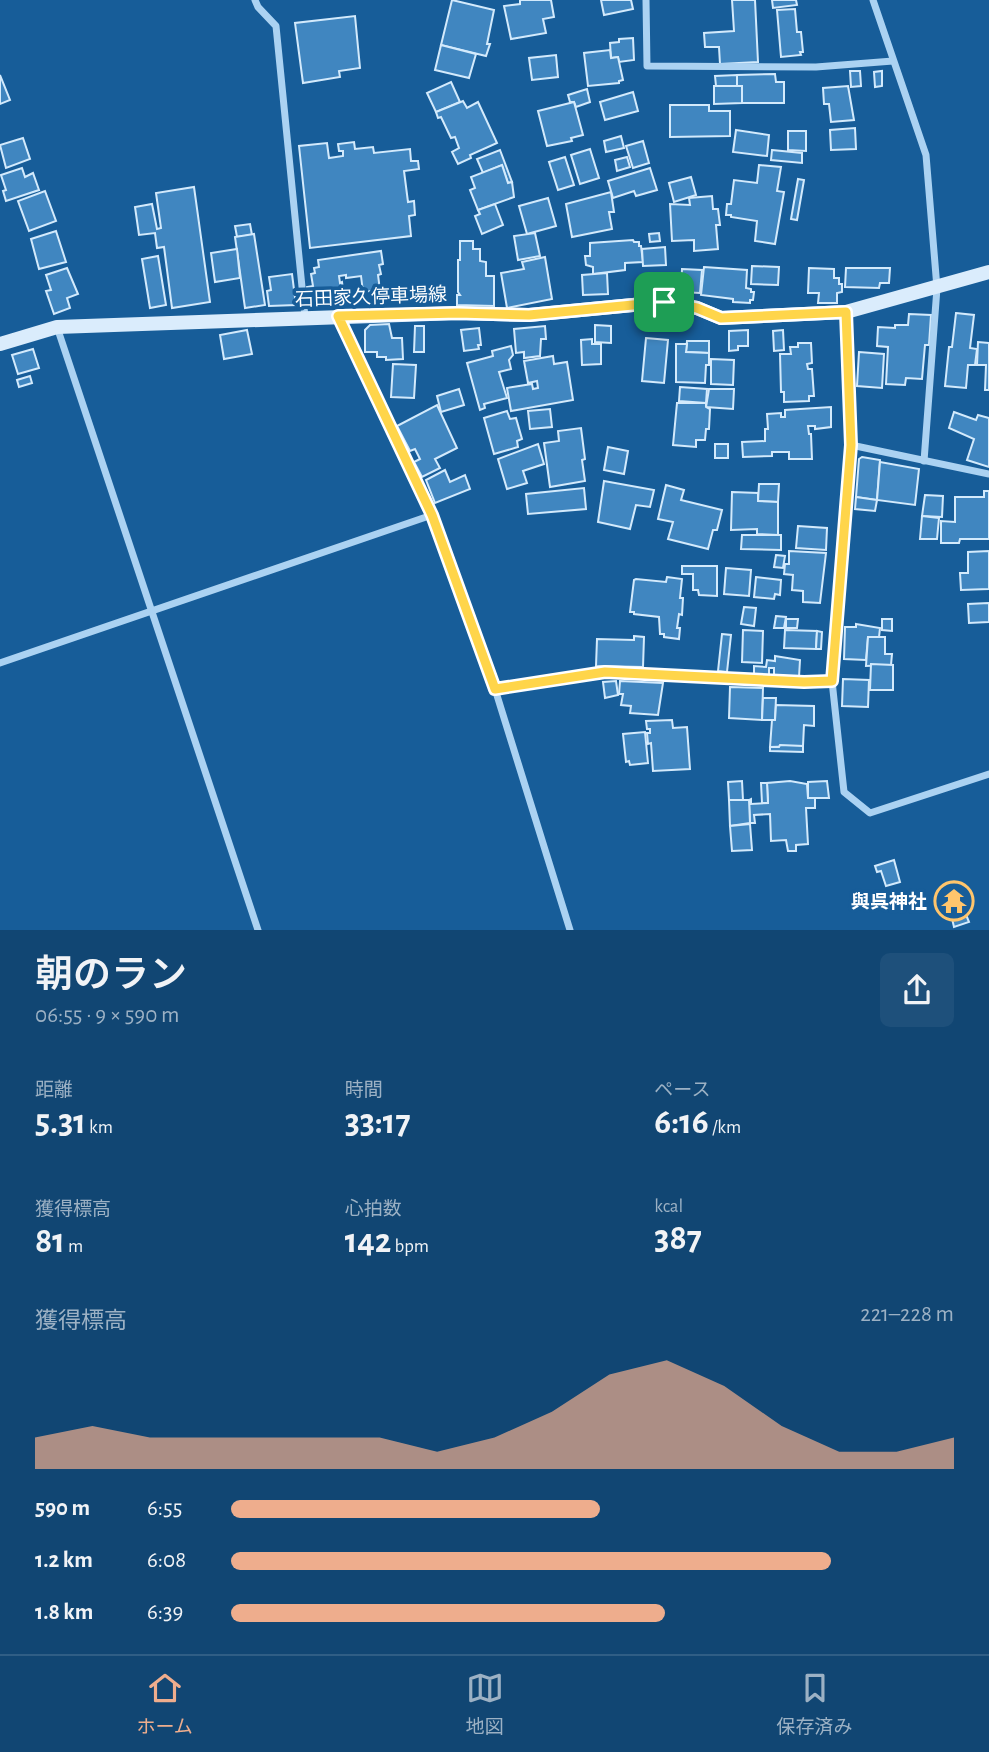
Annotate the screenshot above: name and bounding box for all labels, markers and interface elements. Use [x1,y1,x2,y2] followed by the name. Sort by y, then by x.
[634,272,694,332] pin
[295,283,447,310] street label: 石田家久停車場線
[645,283,683,321] icon: arrive
[933,880,975,922] temple icon: 與呉神社
[851,891,927,912] place label: 與呉神社
[880,953,954,1027] button: share
[35,957,187,995] text: 朝のラン
[35,1004,180,1027] text: 06:55 · 9 × 590 m
[35,1081,73,1100] text: 距離
[345,1081,383,1100] text: 時間
[654,1081,710,1100] text: ペース
[35,1105,86,1140] text: 5.31
[345,1105,411,1140] text: 33:17
[654,1105,709,1140] text: 6:16
[86,1118,113,1137] text: km
[709,1118,741,1137] text: /km
[654,1197,683,1216] text: kcal
[35,1200,111,1219] text: 獲得標高
[345,1200,402,1219] text: 心拍数
[654,1221,702,1256] text: 387
[35,1224,65,1259] text: 81
[345,1224,391,1259] text: 142
[65,1237,83,1256] text: m
[391,1237,429,1256] text: bpm
[860,1303,954,1326] text: 221–228 m
[35,1310,127,1333] text: 獲得標高
[35,1497,90,1520] text: 590 m
[147,1497,182,1520] text: 6:55
[35,1549,93,1572] text: 1.2 km
[147,1549,186,1572] text: 6:08
[35,1601,93,1624] text: 1.8 km
[147,1601,183,1624] text: 6:39
[136,1669,193,1739] tab: ホーム
[466,1669,504,1739] tab: 地図
[777,1669,853,1739] tab: 保存済み

